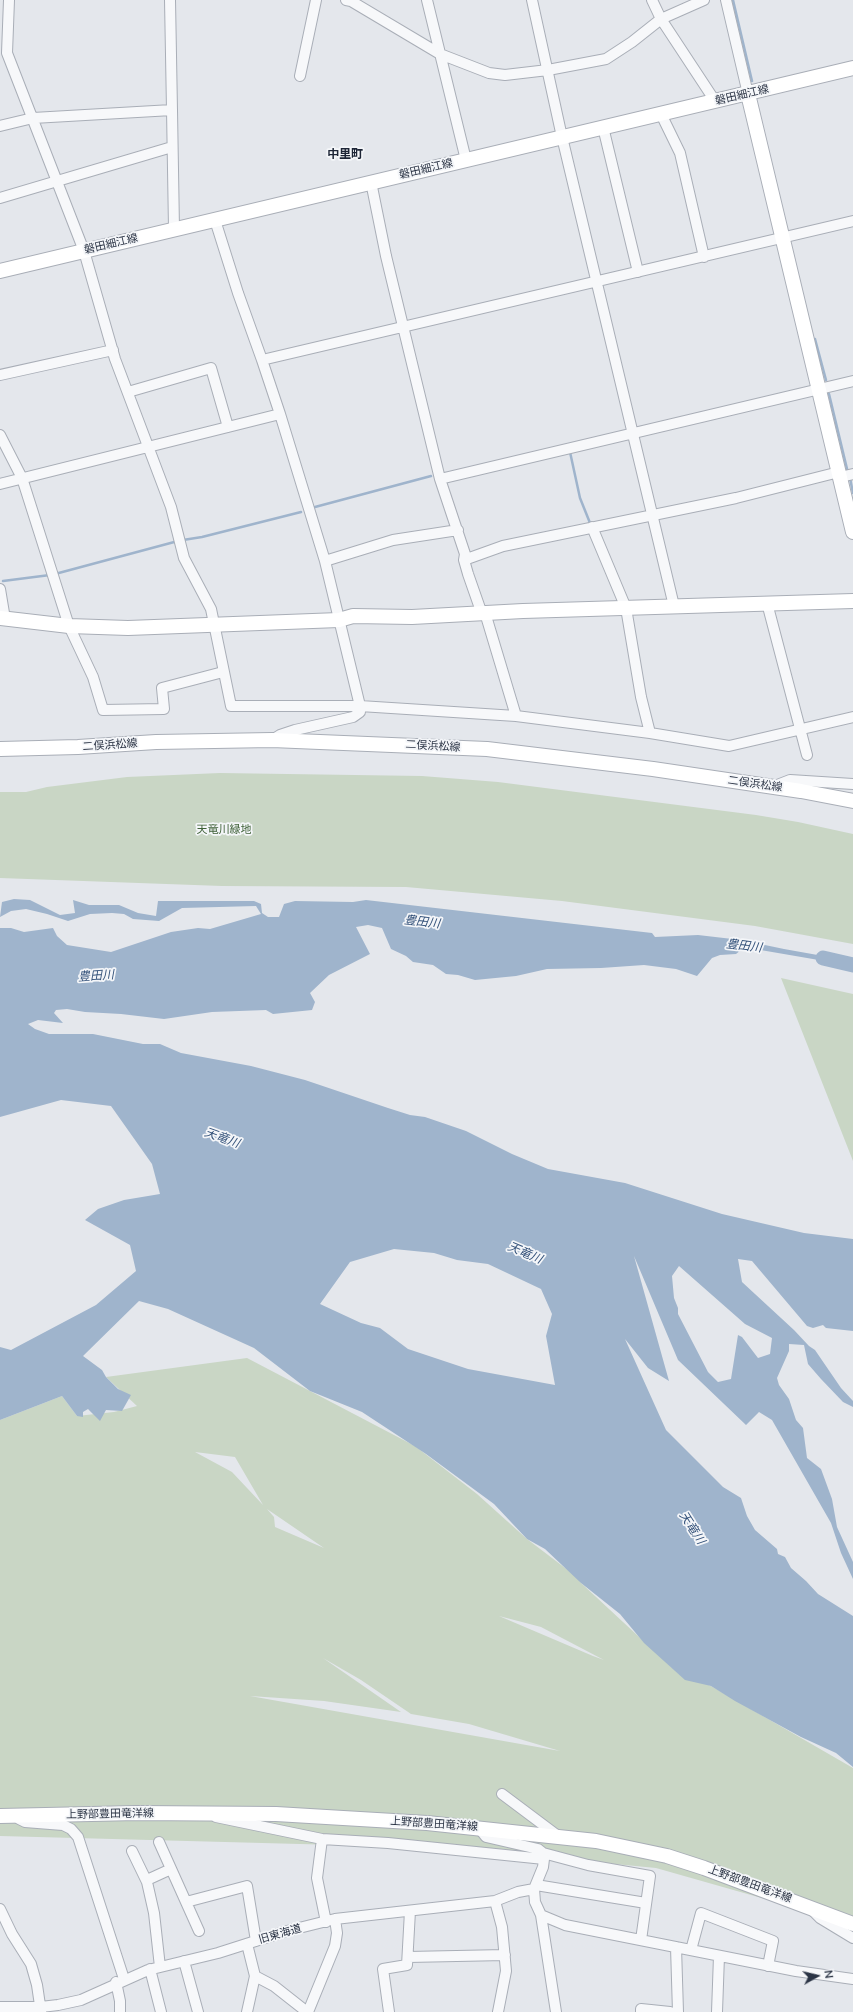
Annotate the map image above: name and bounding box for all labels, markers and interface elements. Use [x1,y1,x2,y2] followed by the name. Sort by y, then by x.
[714,82,770,108] street label: 磐田細江線
[327,147,363,161] district label: 中里町
[398,156,454,182] street label: 磐田細江線
[83,231,139,257] street label: 磐田細江線
[82,736,138,754] street label: 二俣浜松線
[405,738,461,754] street label: 二俣浜松線
[727,774,783,794] street label: 二俣浜松線
[197,823,251,837] park label: 天竜川緑地
[403,913,441,931] water label: 豊田川
[725,937,763,955] water label: 豊田川
[78,968,114,984] water label: 豊田川
[203,1125,241,1151] water label: 天竜川
[506,1239,544,1267] water label: 天竜川
[676,1509,708,1547] water label: 天竜川
[66,1807,154,1821] street label: 上野部豊田竜洋線
[390,1814,478,1834] street label: 上野部豊田竜洋線
[706,1863,794,1905] street label: 上野部豊田竜洋線
[257,1922,303,1946] street label: 旧東海道
[797,1956,837,1996] north arrow
[821,1969,836,1979] text: N

